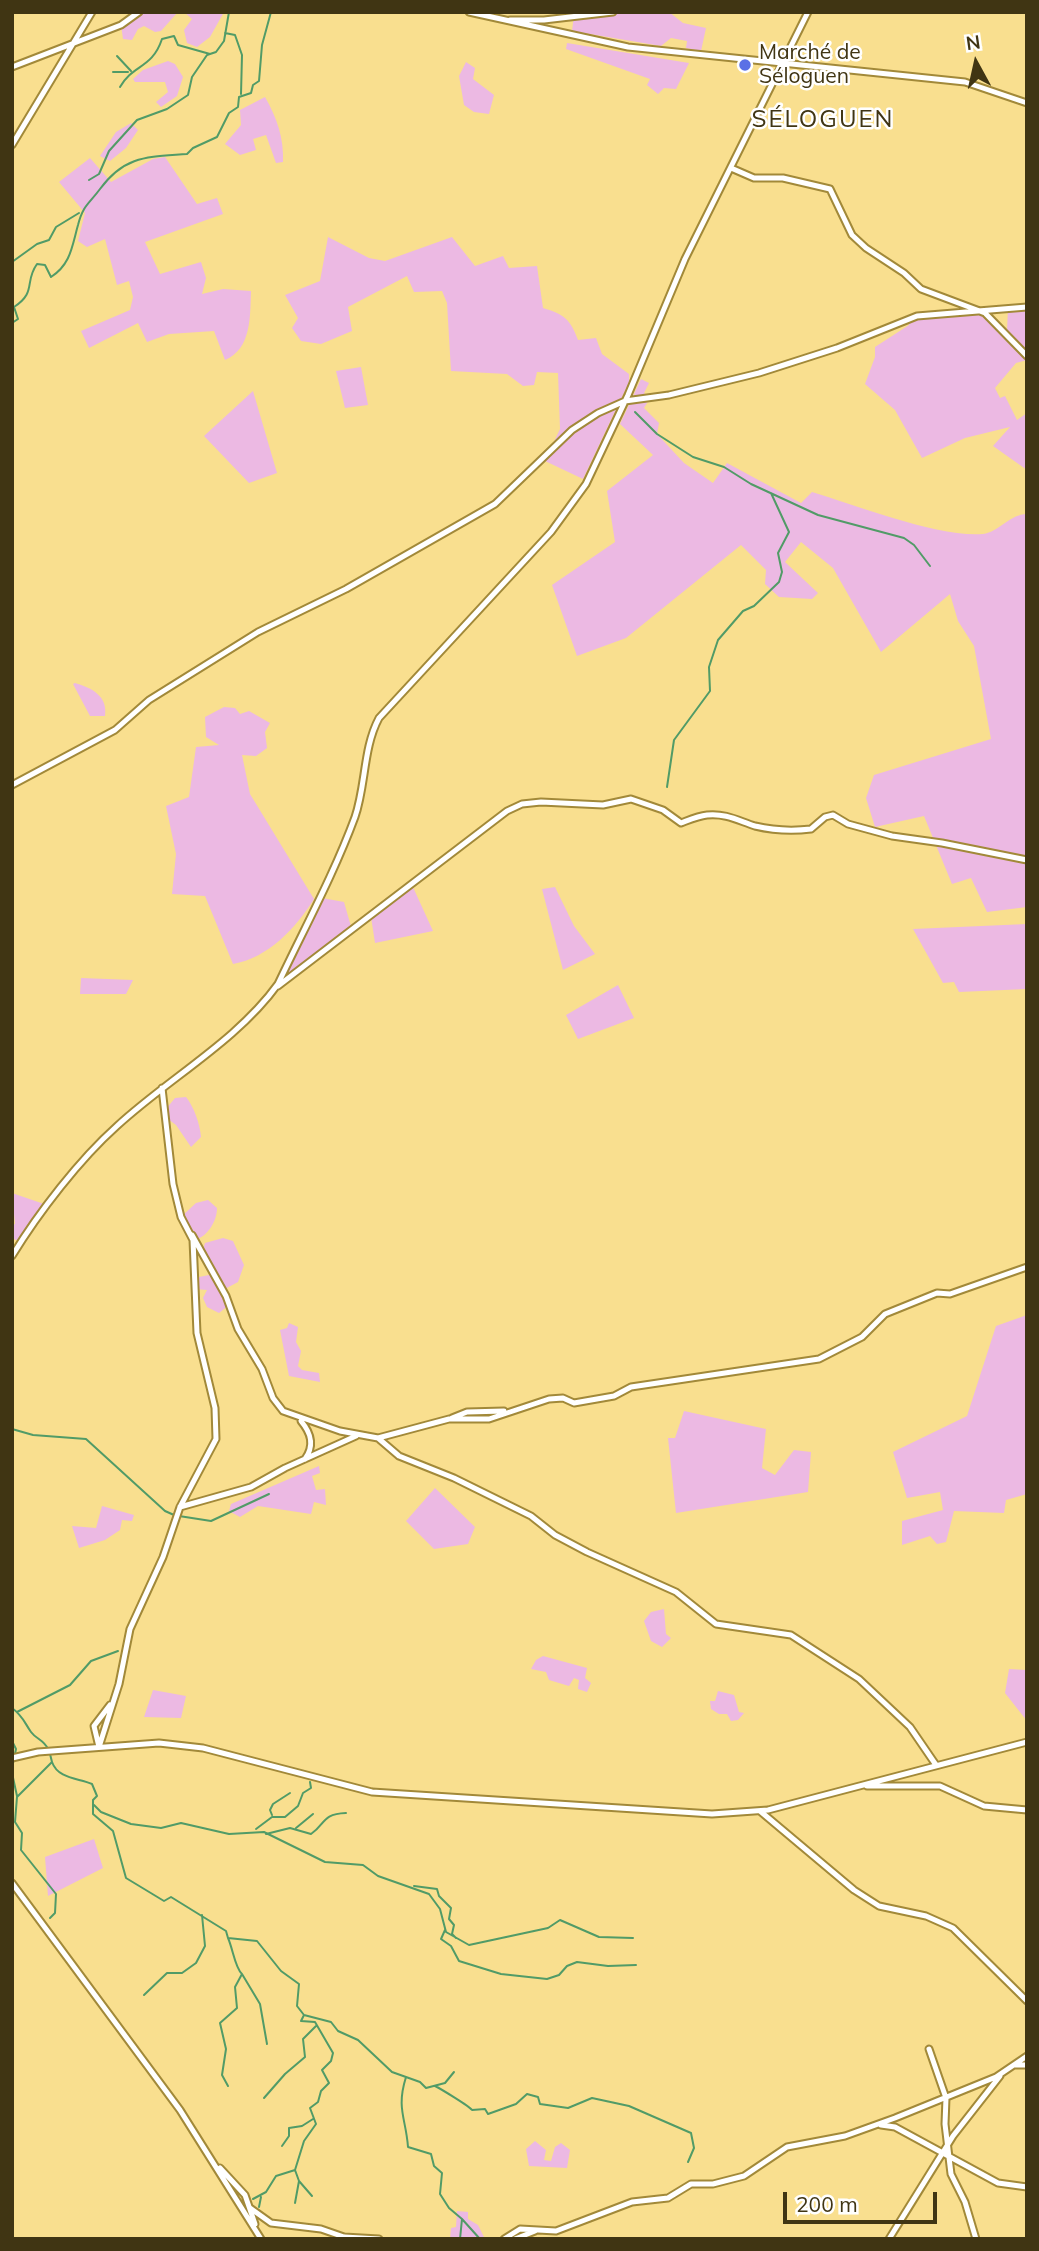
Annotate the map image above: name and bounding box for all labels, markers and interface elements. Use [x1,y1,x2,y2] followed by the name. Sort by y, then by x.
[941,28,1011,98] north arrow
[964,29,982,55] text: N
[759,40,861,90] place label: Marché de Séloguen
[737,57,753,73] marker: Marché de Séloguen
[753,106,893,134] district label: SÉLOGUEN
[787,2178,941,2222] scale bar
[796,2191,858,2217] text: 200 m

